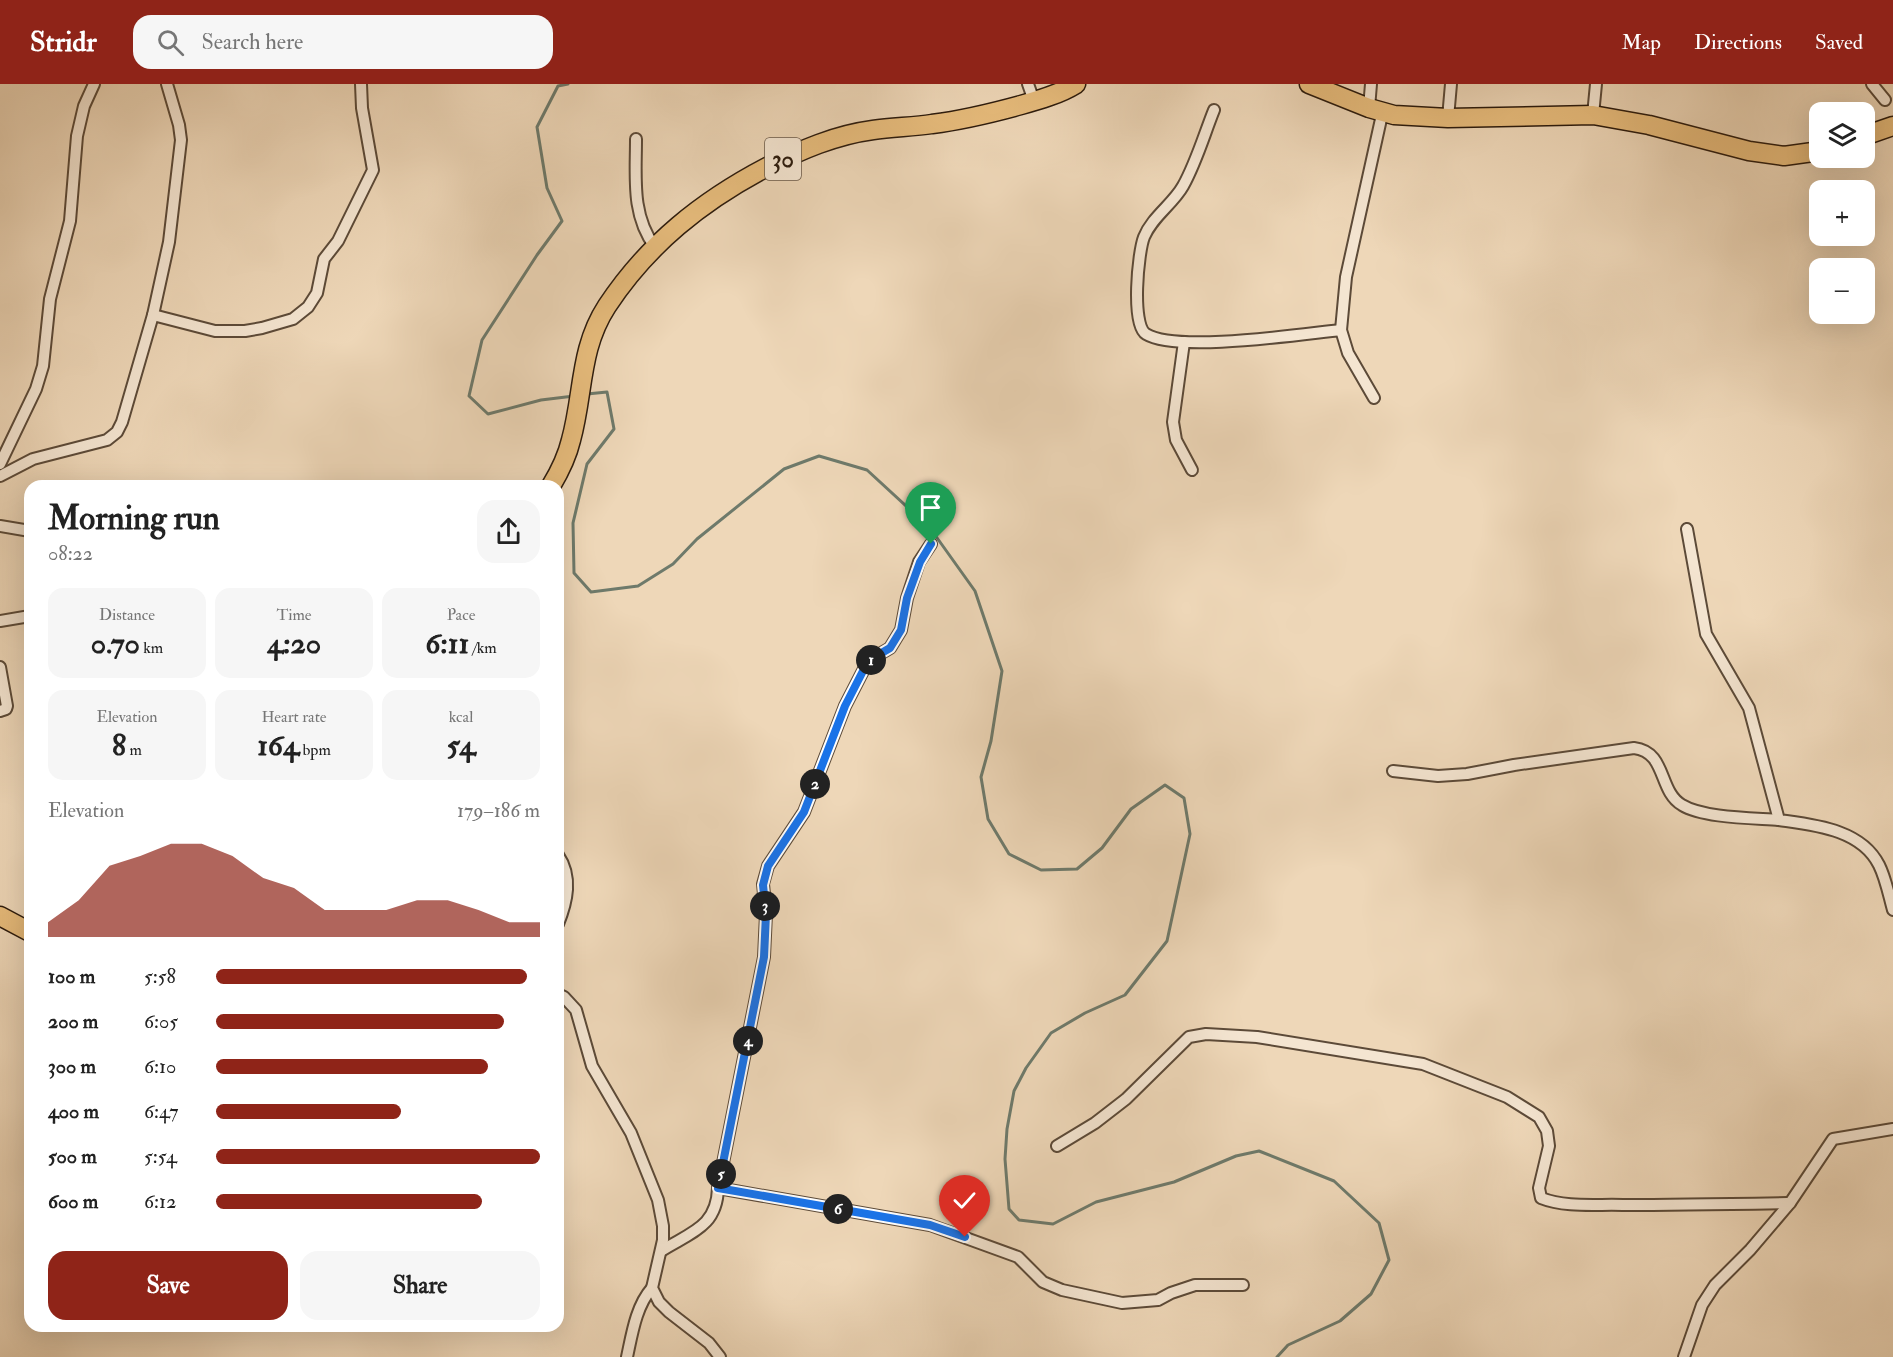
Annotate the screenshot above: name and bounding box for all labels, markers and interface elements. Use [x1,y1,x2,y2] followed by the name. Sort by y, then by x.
[133,15,553,69] search box
[30,25,97,60] text: Stridr
[154,26,187,59] icon: search
[202,28,303,56] text: Search here
[1621,29,1661,56] text: Map
[1694,29,1782,56] text: Directions
[1815,29,1863,56] text: Saved
[1809,102,1875,324] map controls
[1809,102,1875,168] button: layers
[765,138,801,180] road number: 30
[1809,180,1875,246] button: +
[1809,258,1875,324] button: −
[905,482,956,544] pin
[914,491,947,524] icon: arrive
[48,498,220,539] text: Morning run
[477,500,540,563] button: share
[48,541,93,566] text: 08:22
[99,605,155,625] text: Distance
[277,605,311,625] text: Time
[447,605,475,625] text: Pace
[91,625,140,662] text: 0.70
[267,625,321,662] text: 4:20
[425,625,469,662] text: 6:11
[140,638,163,658] text: km
[469,638,497,658] text: /km
[856,645,886,675] pin: 1
[868,650,874,670] text: 1
[97,707,157,727] text: Elevation
[261,707,327,727] text: Heart rate
[449,707,473,727] text: kcal
[112,727,126,764] text: 8
[257,727,299,764] text: 164
[447,727,475,764] text: 54
[126,740,142,760] text: m
[299,740,331,760] text: bpm
[800,769,830,799] pin: 2
[811,774,819,794] text: 2
[48,798,124,823] text: Elevation
[457,798,540,823] text: 179–186 m
[750,891,780,921] pin: 3
[762,896,768,916] text: 3
[48,964,95,989] text: 100 m
[144,964,176,989] text: 5:58
[48,1009,98,1034] text: 200 m
[144,1009,178,1034] text: 6:05
[733,1026,763,1056] pin: 4
[744,1031,752,1051] text: 4
[48,1054,96,1079] text: 300 m
[144,1054,176,1079] text: 6:10
[48,1099,99,1124] text: 400 m
[144,1099,179,1124] text: 6:47
[48,1144,97,1169] text: 500 m
[144,1144,177,1169] text: 5:54
[706,1159,736,1189] pin: 5
[717,1164,725,1184] text: 5
[939,1175,990,1237] pin
[948,1184,981,1217] icon: check
[48,1189,98,1214] text: 600 m
[144,1189,176,1214] text: 6:12
[823,1194,853,1224] pin: 6
[834,1199,842,1219] text: 6
[48,1251,288,1320] button: Save
[300,1251,540,1320] button: Share

